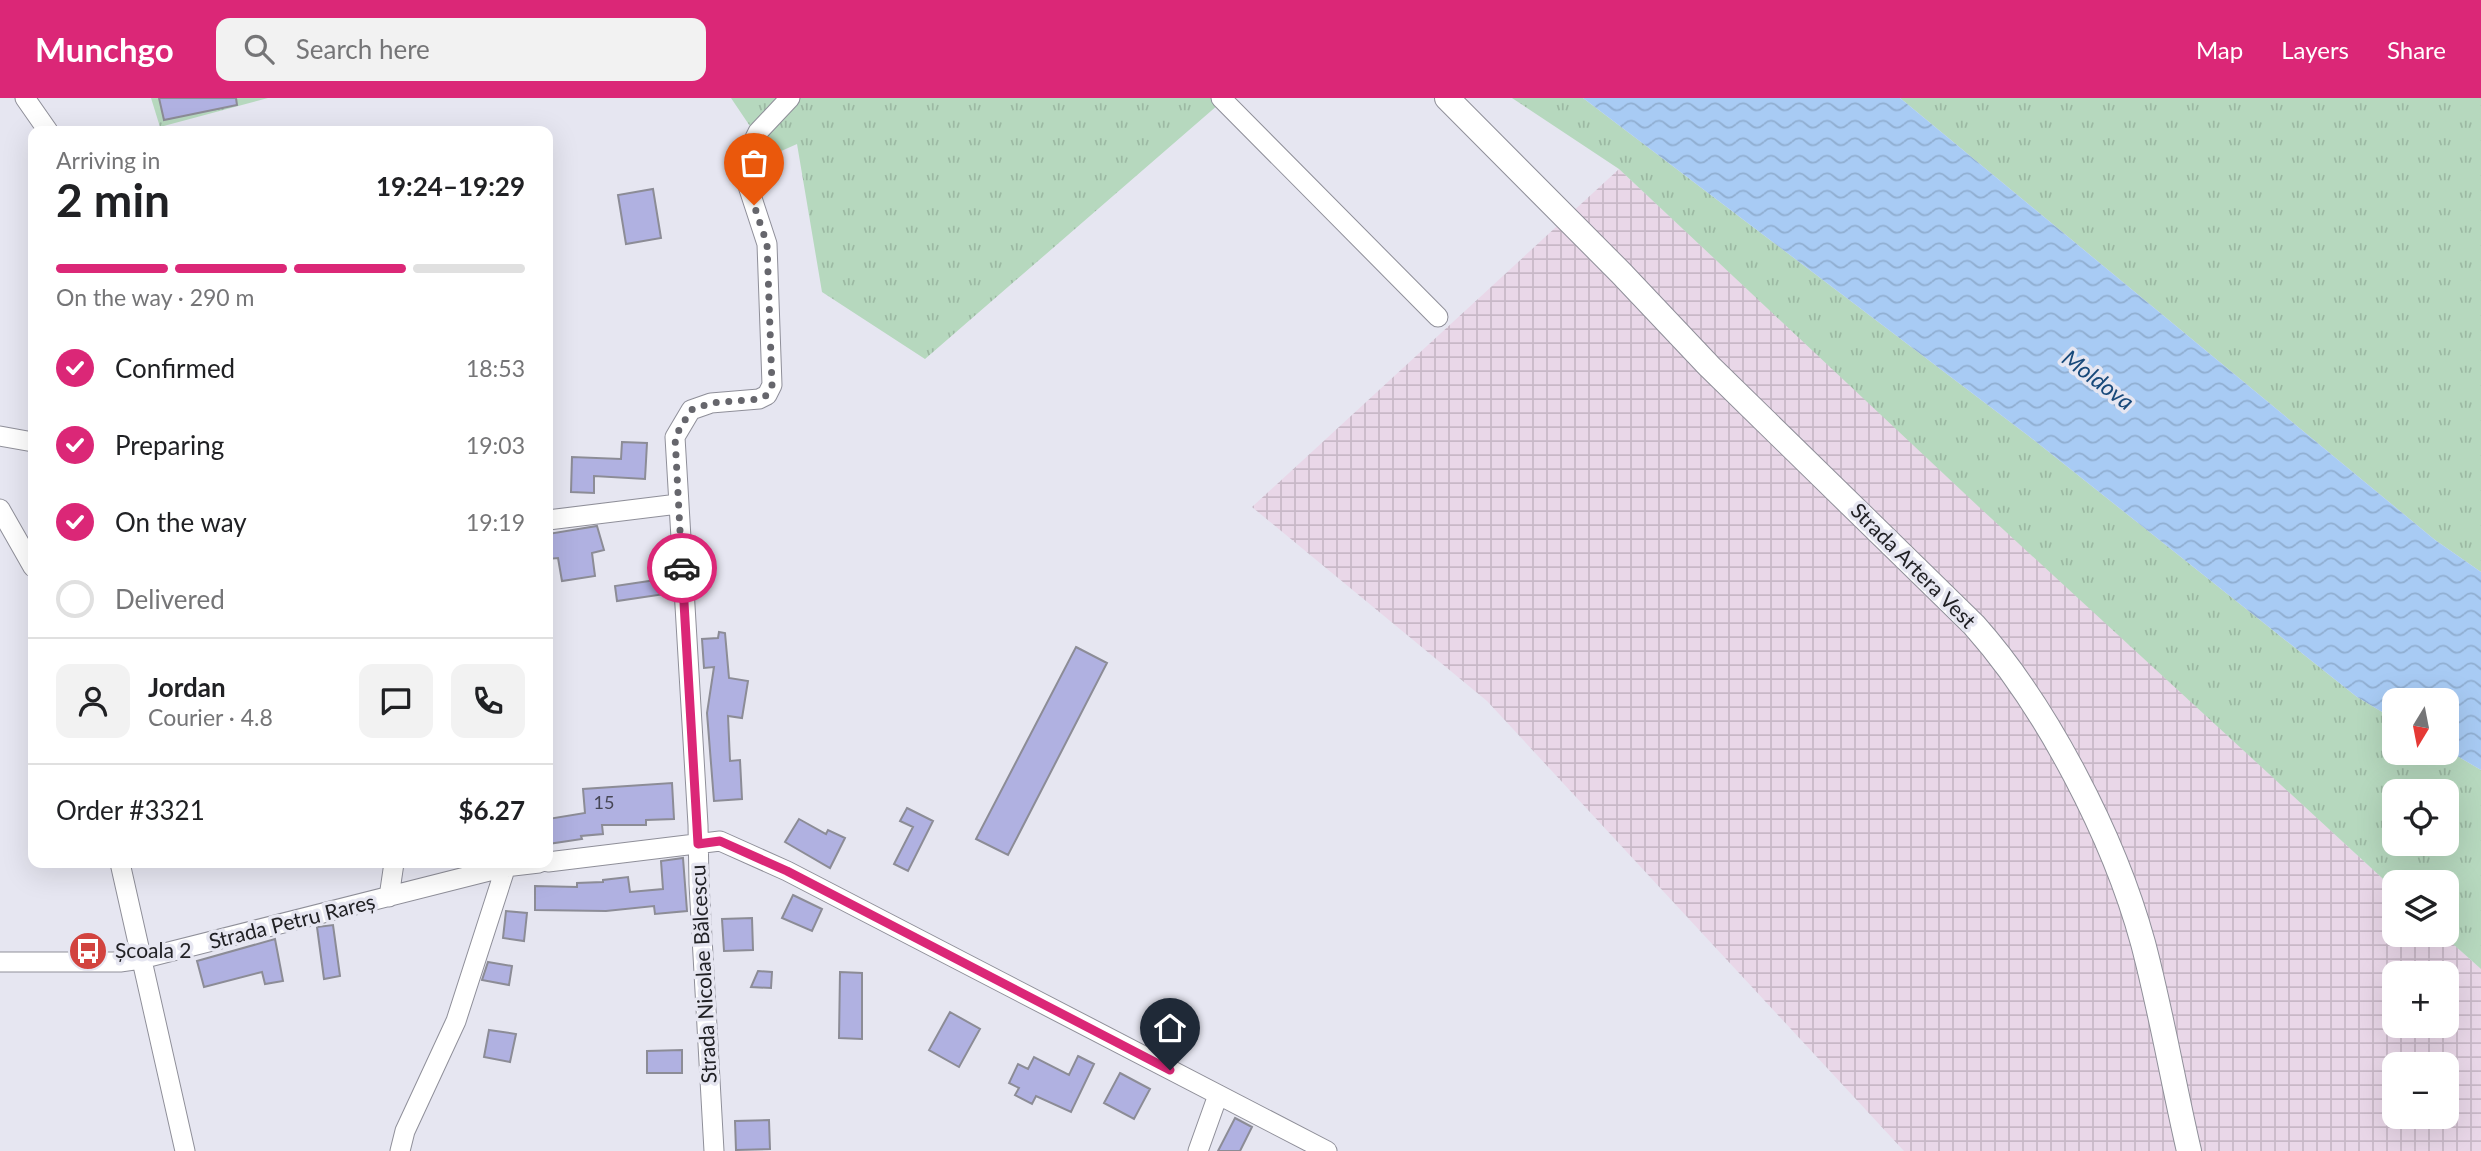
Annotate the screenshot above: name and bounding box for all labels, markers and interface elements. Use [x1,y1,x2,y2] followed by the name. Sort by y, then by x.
[216,18,706,81] search box
[35,29,174,69] text: Munchgo
[240,30,278,68] icon: search
[296,33,430,65] text: Search here
[2196,35,2243,64] text: Map
[2281,35,2349,64] text: Layers
[2387,35,2446,64] text: Share
[724,133,784,205] pin
[735,144,773,182] icon: bag
[56,146,160,174] text: Arriving in
[376,170,525,202] text: 19:24–19:29
[56,172,170,227] text: 2 min
[56,283,255,311] text: On the way · 290 m
[2057,343,2140,415] water label: Moldova
[56,349,94,387] icon: check
[115,352,235,384] text: Confirmed
[466,354,525,382] text: 18:53
[56,426,94,464] icon: check
[115,429,224,461] text: Preparing
[466,431,525,459] text: 19:03
[1846,497,1982,633] street label: Strada Artera Vest
[56,503,94,541] icon: check
[115,506,247,538] text: On the way
[466,508,525,536] text: 19:19
[647,533,717,603] courier
[663,549,701,587] icon: car
[115,583,225,615] text: Delivered
[56,664,130,738] button: person
[359,664,433,738] button: chat
[451,664,525,738] button: phone
[148,671,226,703] text: Jordan
[2382,688,2459,765] north arrow
[2382,688,2459,1129] map controls
[148,703,273,731] text: Courier · 4.8
[2382,779,2459,856] button: locate
[594,791,614,813] house number: 15
[56,794,205,826] text: Order #3321
[459,794,525,826] text: $6.27
[684,864,721,1084] street label: Strada Nicolae Bălcescu
[2382,870,2459,947] button: layers
[206,888,377,953] street label: Strada Petru Rareș
[67,930,109,972] bus stop icon: Școala 2
[115,937,191,962] place label: Școala 2
[2382,961,2459,1038] button: +
[1140,998,1200,1070] pin
[1151,1009,1189,1047] icon: home
[2382,1052,2459,1129] button: −

